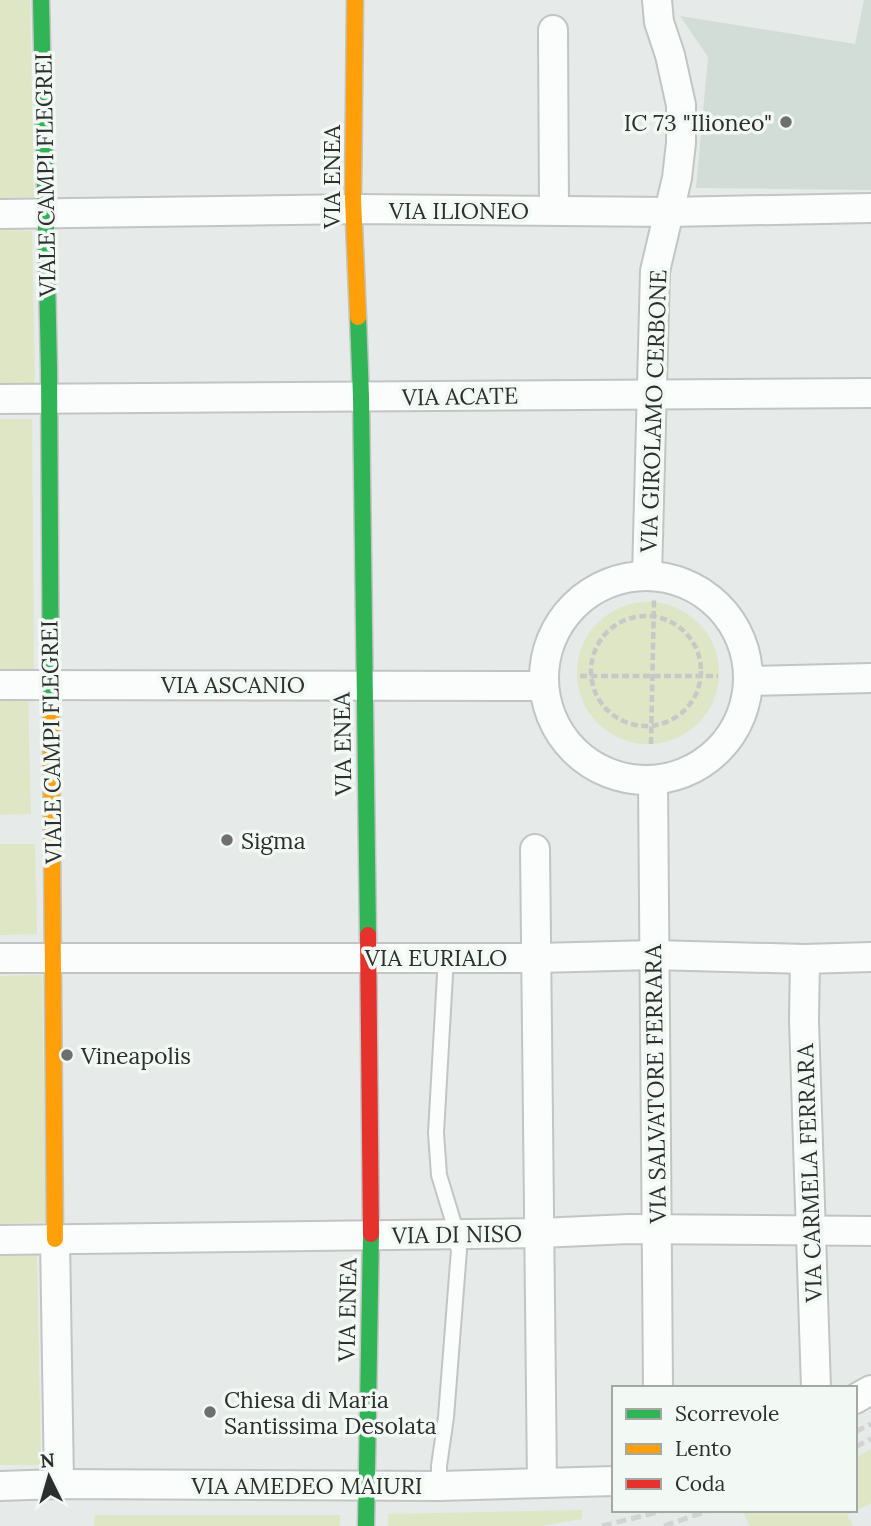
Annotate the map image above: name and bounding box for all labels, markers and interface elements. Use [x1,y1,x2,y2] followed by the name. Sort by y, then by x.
[28,53,62,298] street label: VIALE CAMPI FLEGREI
[624,108,772,137] place label: IC 73 "Ilioneo"
[778,114,794,130] marker: IC 73 "Ilioneo"
[317,125,346,230] street label: VIA ENEA
[388,196,529,225] street label: VIA ILIONEO
[634,269,672,554] street label: VIA GIROLAMO CERBONE
[401,380,518,412] street label: VIA ACATE
[34,620,68,865] street label: VIALE CAMPI FLEGREI
[160,670,305,699] street label: VIA ASCANIO
[327,691,357,797] street label: VIA ENEA
[241,826,306,855] place label: Sigma
[219,832,235,848] marker: Sigma
[364,943,507,972] street label: VIA EURIALO
[638,944,672,1225] street label: VIA SALVATORE FERRARA
[80,1041,191,1070] place label: Vineapolis
[790,1043,828,1304] street label: VIA CARMELA FERRARA
[59,1047,75,1063] marker: Vineapolis
[391,1218,522,1250] street label: VIA DI NISO
[332,1257,362,1363] street label: VIA ENEA
[224,1385,437,1440] place label: Chiesa di Maria Santissima Desolata
[612,1386,857,1512] legend
[675,1400,779,1427] text: Scorrevole
[202,1404,218,1420] marker: Chiesa di Maria Santissima Desolata
[675,1435,732,1462] text: Lento
[14,1442,84,1512] north arrow
[39,1447,56,1473] text: N
[675,1470,726,1497] text: Coda
[190,1471,423,1500] street label: VIA AMEDEO MAIURI

